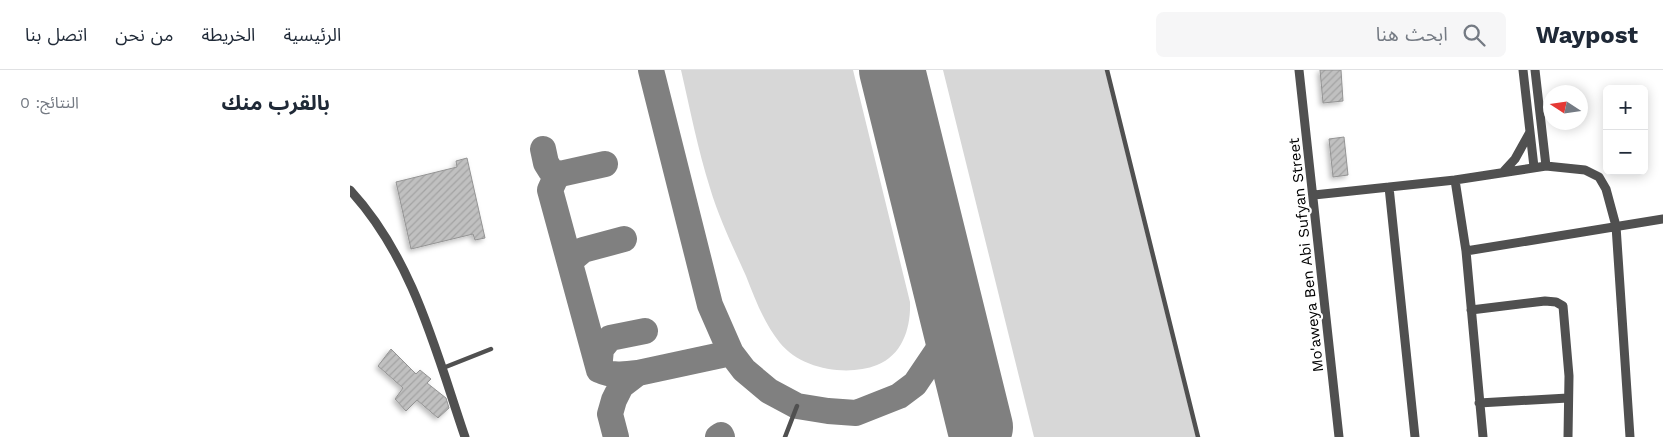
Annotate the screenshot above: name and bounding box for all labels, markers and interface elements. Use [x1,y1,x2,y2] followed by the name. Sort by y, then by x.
[1156,12,1506,57] search box
[1460,21,1488,49] icon: search
[1536,21,1638,49] text: Waypost
[1376,23,1448,46] text: ابحث هنا
[25,24,87,45] text: اتصل بنا
[115,24,173,45] text: من نحن
[201,24,255,45] text: الخريطة
[283,24,341,45] text: الرئيسية
[1543,85,1588,130] north arrow
[1603,85,1648,175] map controls
[1603,85,1648,130] button: +
[222,90,330,115] text: بالقرب منك
[20,93,79,112] text: النتائج: 0
[1603,130,1648,175] button: −
[1285,136,1327,373] street label: Mo'aweya Ben Abi Sufyan Street

